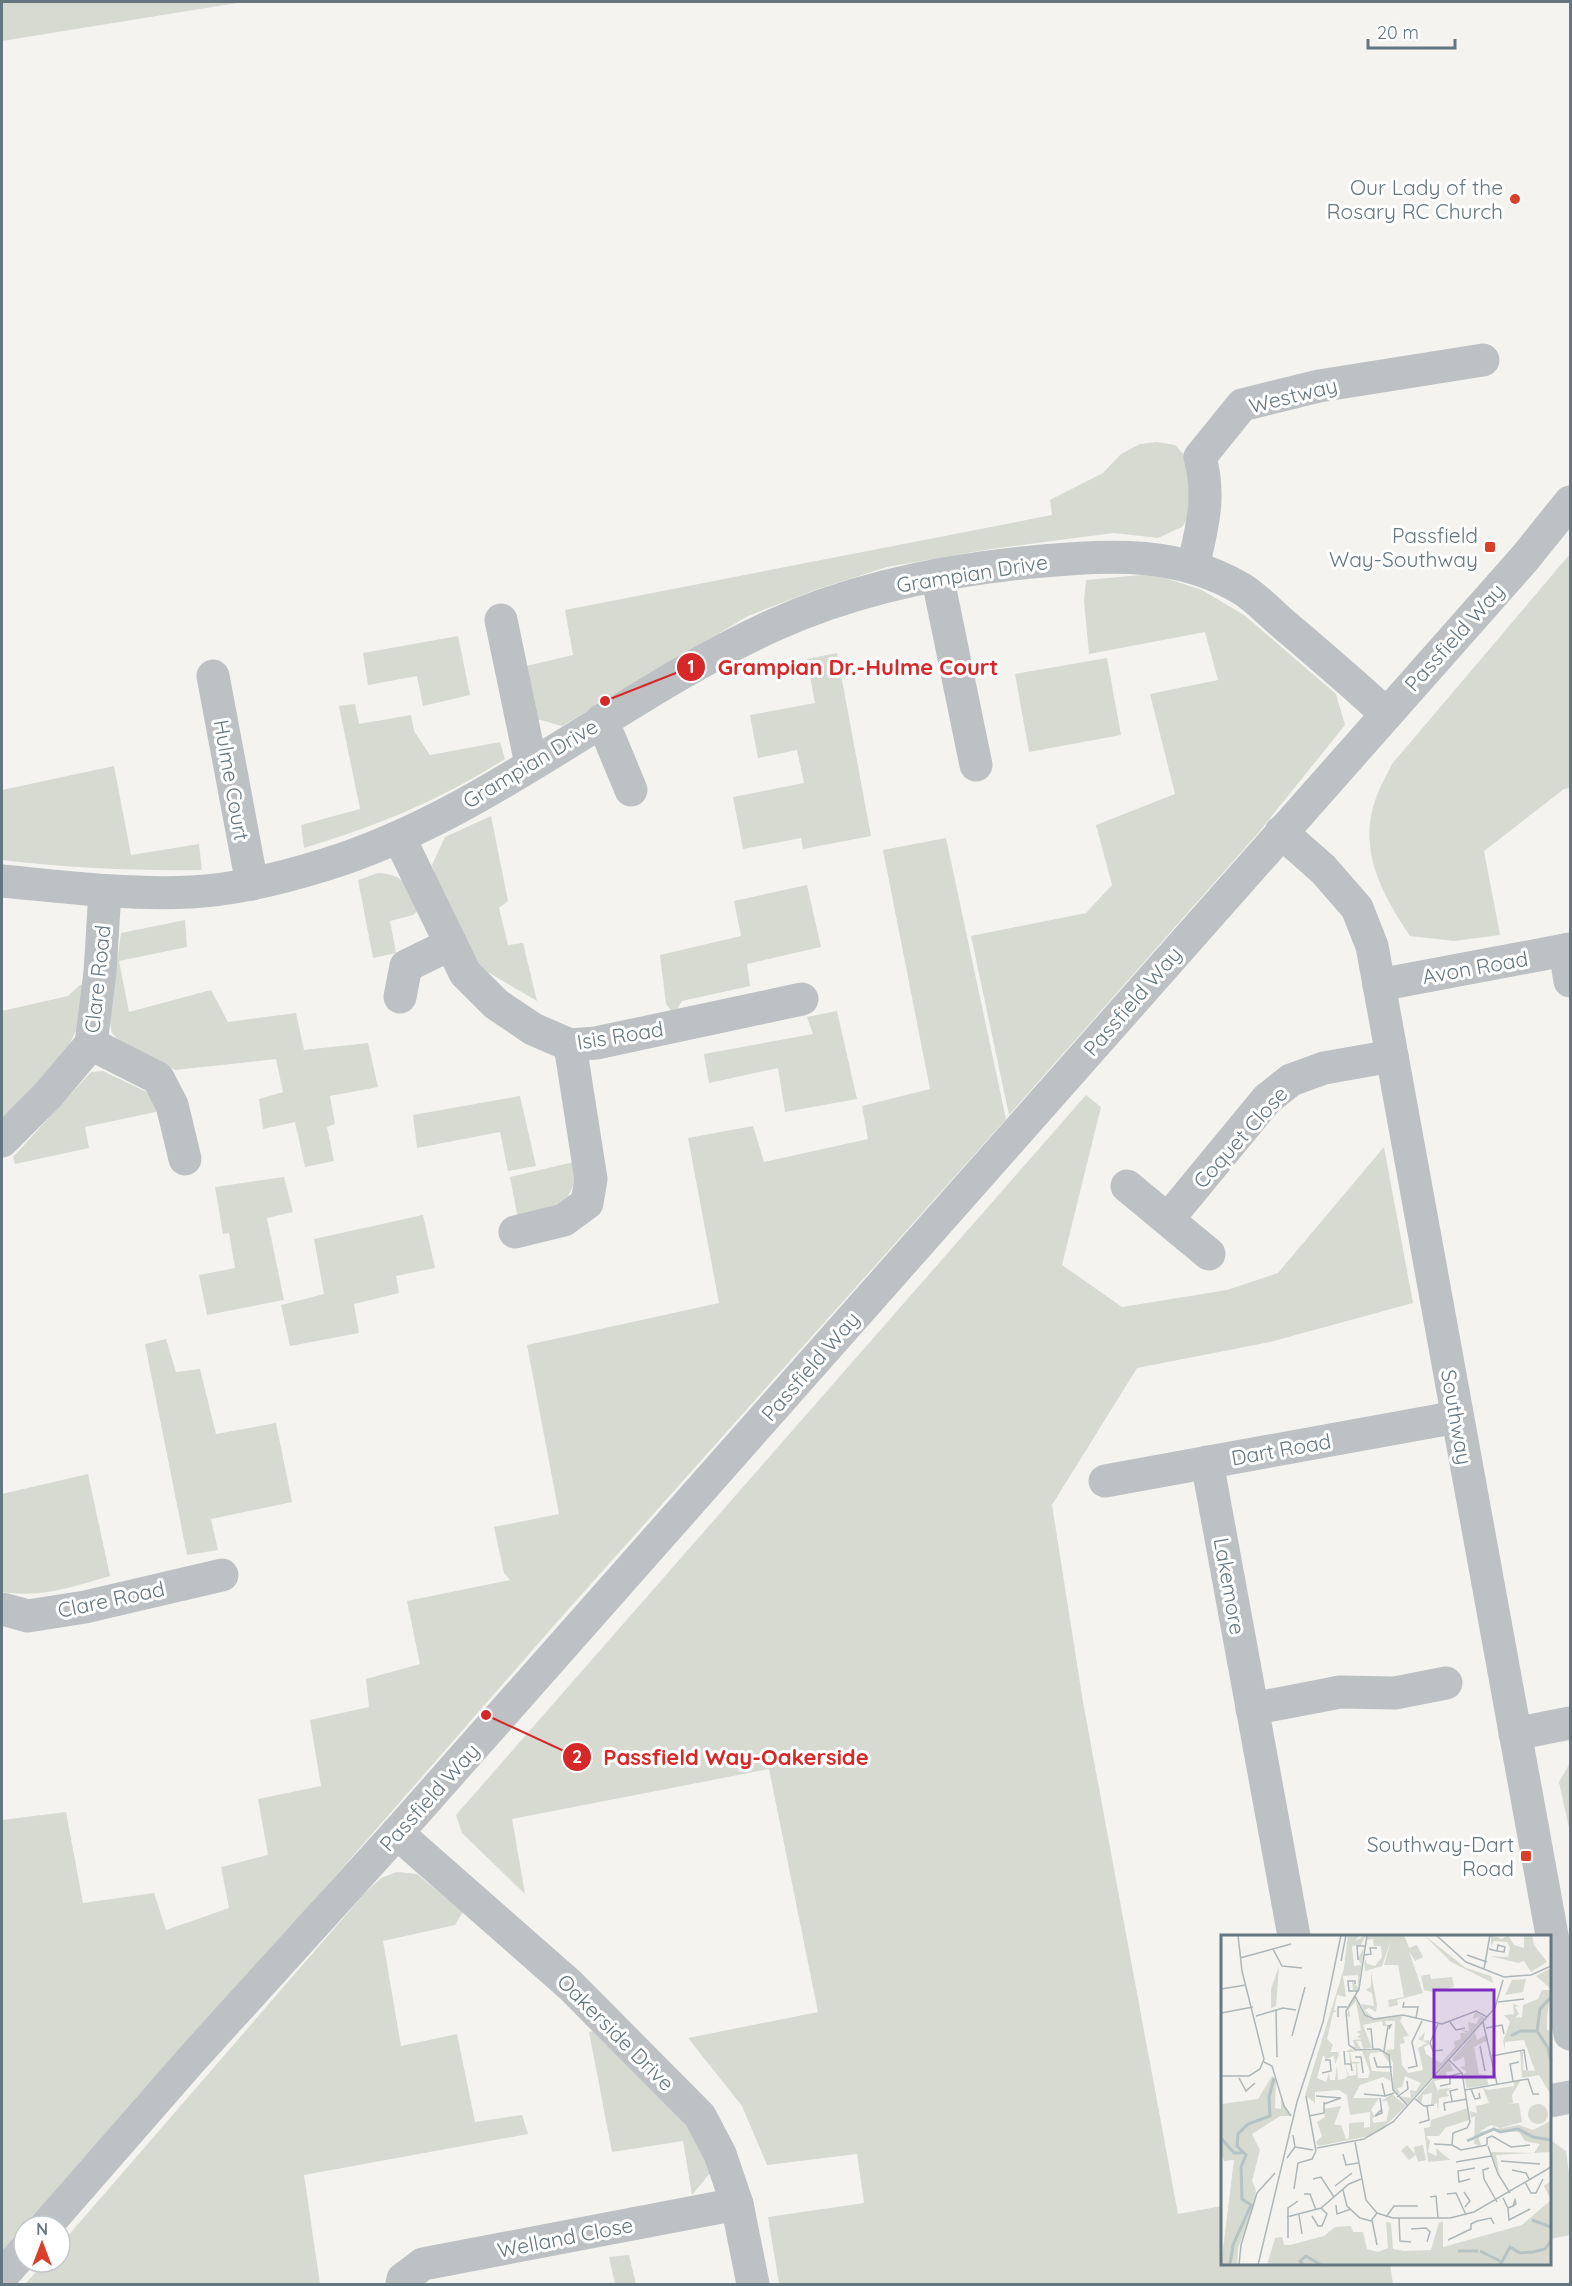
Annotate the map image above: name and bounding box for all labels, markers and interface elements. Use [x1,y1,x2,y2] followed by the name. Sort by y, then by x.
[1368,12,1455,50] scale bar
[1377,21,1419,44] text: 20 m
[1327,174,1503,224] place label: Our Lady of the Rosary RC Church
[1508,192,1522,206] marker: Our Lady of the Rosary RC Church
[1246,371,1340,419] street label: Westway
[1329,522,1478,572] place label: Passfield Way-Southway
[1483,540,1497,554] marker: Passfield Way-Southway
[895,548,1049,598] street label: Grampian Drive
[1399,578,1509,696] street label: Passfield Way
[676,647,1011,687] callout: Grampian Dr.-Hulme Court
[718,653,998,681] text: Grampian Dr.-Hulme Court
[687,655,695,678] text: 1
[458,713,602,813] street label: Grampian Drive
[209,718,255,842] street label: Hulme Court
[78,924,116,1034] street label: Clare Road
[1077,941,1187,1061] street label: Passfield Way
[1420,945,1530,989] street label: Avon Road
[575,1015,665,1055] street label: Isis Road
[1187,1081,1293,1193] street label: Coquet Close
[755,1306,865,1426] street label: Passfield Way
[1436,1367,1478,1467] street label: Southway
[1229,1427,1333,1471] street label: Dart Road
[1209,1536,1251,1636] street label: Lakemore
[55,1575,167,1623] street label: Clare Road
[562,1737,881,1777] callout: Passfield Way-Oakerside
[374,1738,484,1856] street label: Passfield Way
[603,1743,869,1771] text: Passfield Way-Oakerside
[572,1745,582,1768] text: 2
[1367,1831,1514,1881] place label: Southway-Dart Road
[1519,1849,1533,1863] marker: Southway-Dart Road
[1221,1935,1551,2265] inset map
[552,1968,680,2096] street label: Oakerside Drive
[495,2211,635,2263] street label: Welland Close
[12,2214,72,2274] north arrow
[36,2219,48,2239] text: N

